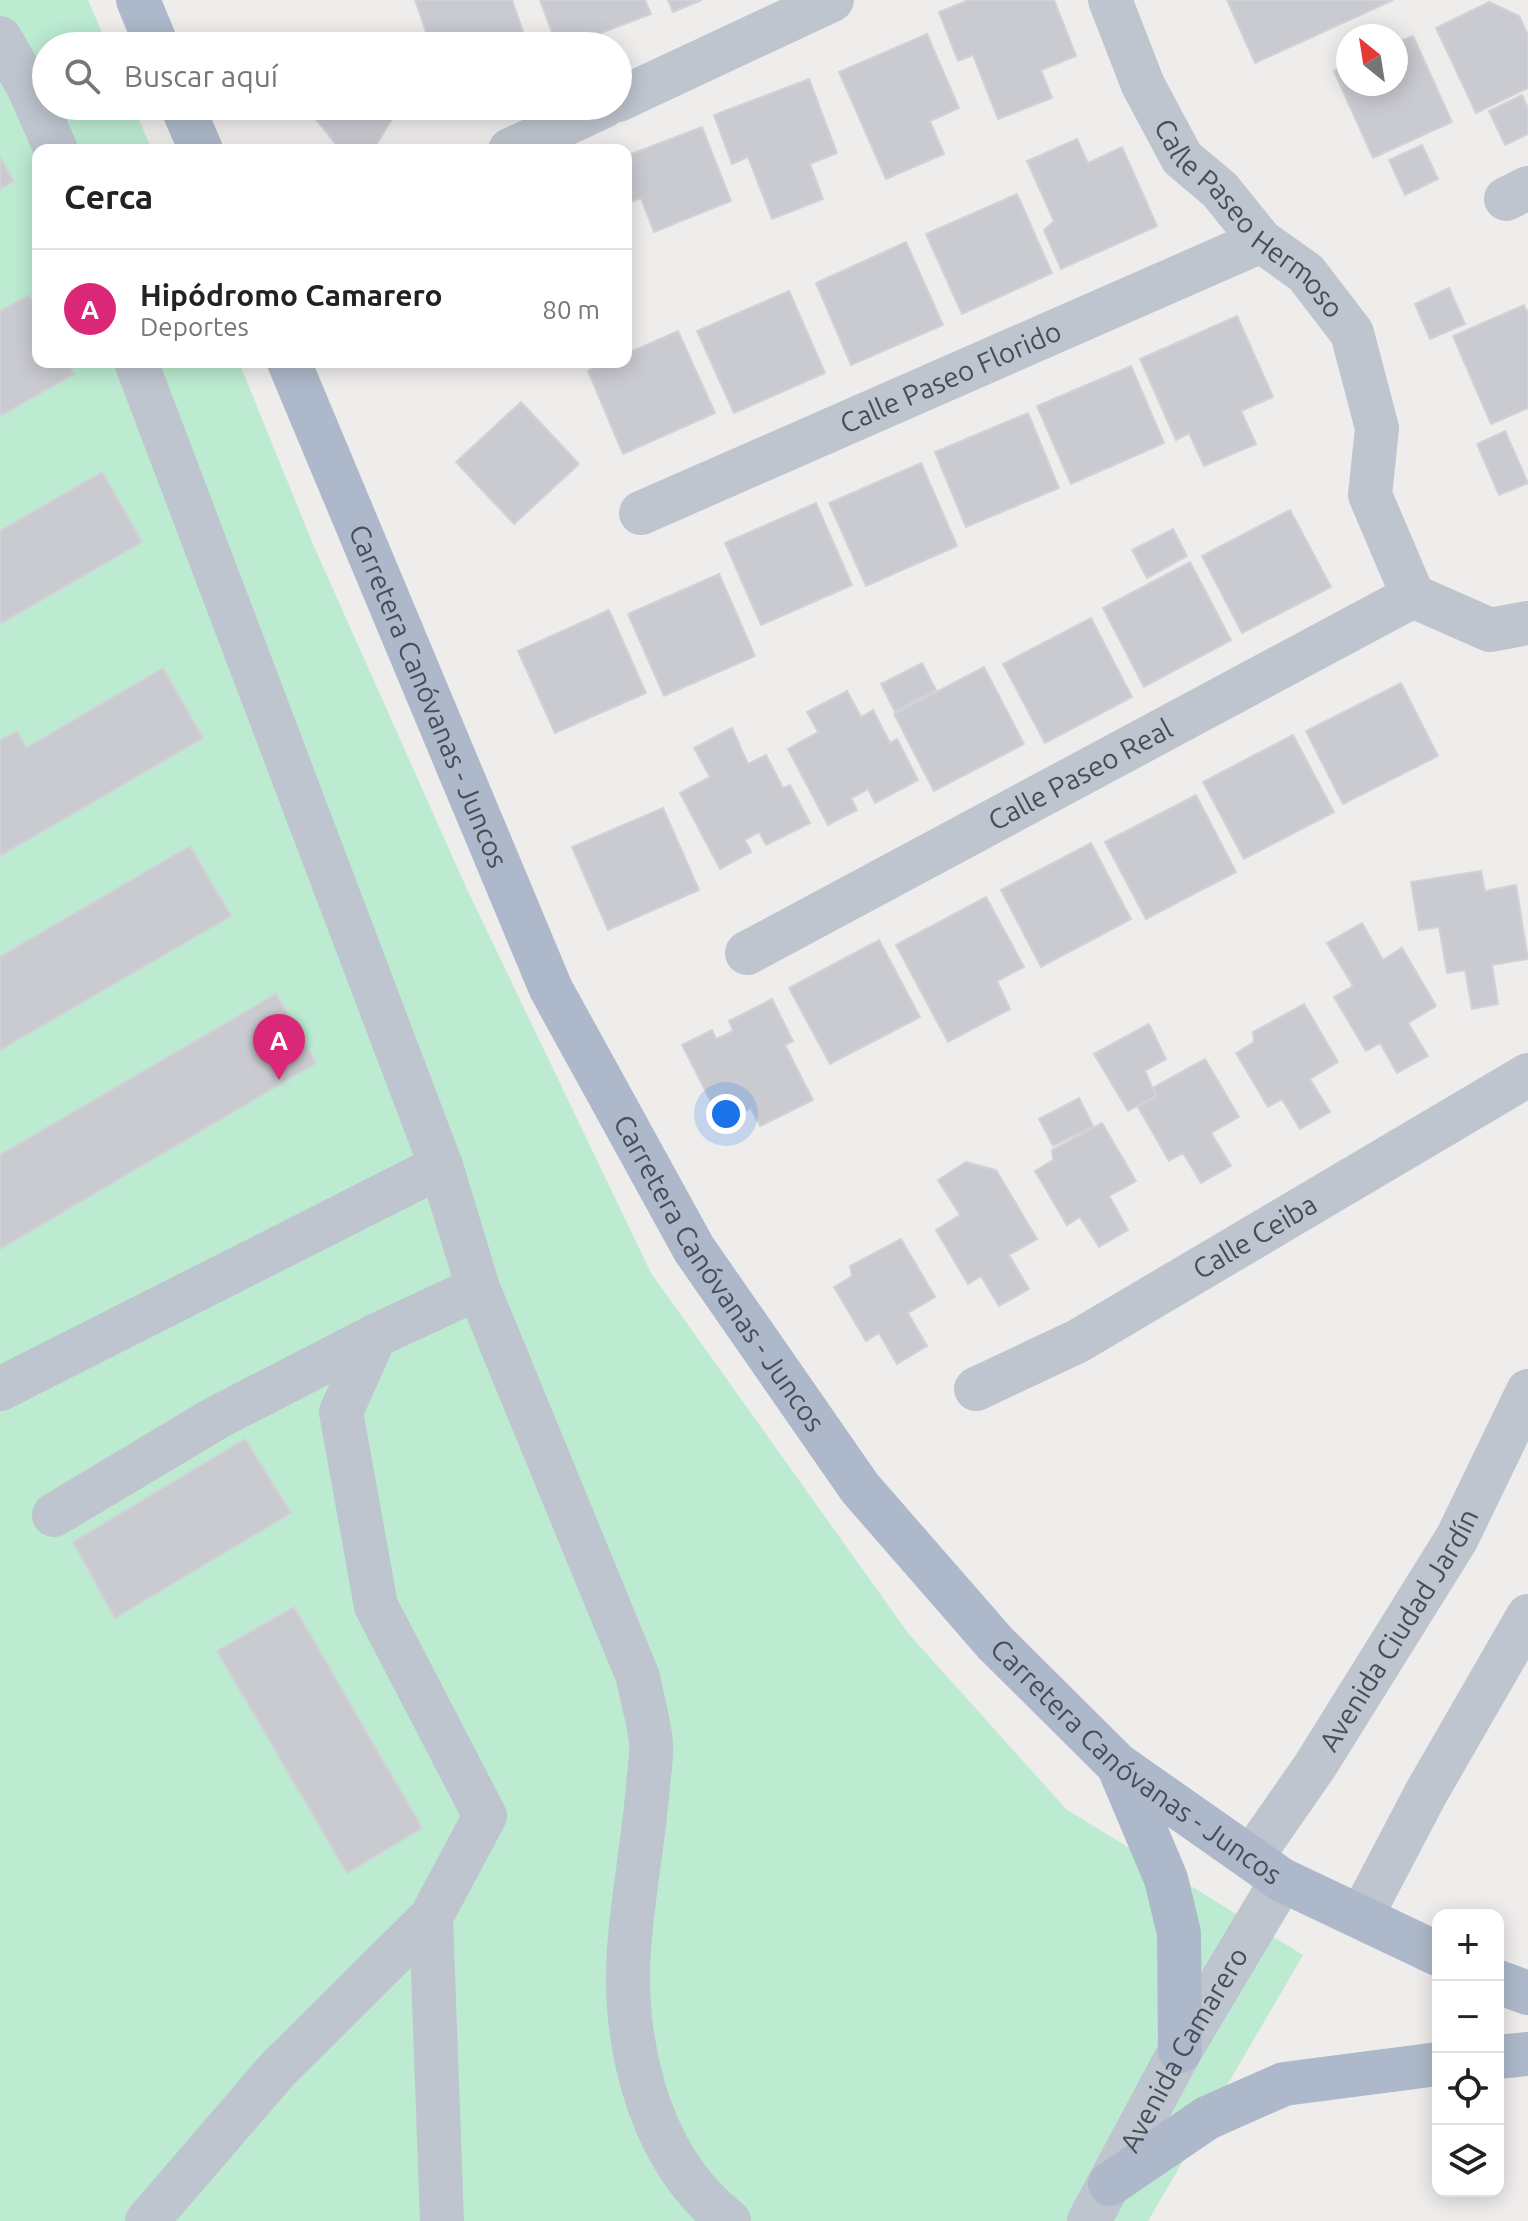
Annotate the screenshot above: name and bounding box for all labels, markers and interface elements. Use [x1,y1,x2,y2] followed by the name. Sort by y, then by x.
[1336,24,1408,96] north arrow
[32,32,632,120] search box
[60,54,104,98] icon: search
[124,59,278,93] text: Buscar aquí
[1149,113,1350,323] street label: Calle Paseo Hermoso
[64,177,153,215] text: Cerca
[140,278,443,312] text: Hipódromo Camarero
[81,295,99,324] text: A
[542,295,600,324] text: 80 m
[140,312,249,341] text: Deportes
[835,315,1066,439] street label: Calle Paseo Florido
[344,520,514,872] street label: Carretera Canóvanas - Juncos
[983,712,1177,836] street label: Calle Paseo Real
[253,1014,305,1080] pin: A
[706,1094,746,1134] your location
[608,1109,832,1437] street label: Carretera Canóvanas - Juncos
[1187,1188,1322,1285] street label: Calle Ceiba
[1312,1503,1484,1756] street label: Avenida Ciudad Jardín
[985,1632,1288,1890] street label: Carretera Canóvanas - Juncos
[1432,1909,1504,2197] map controls
[1432,1909,1504,1981] button: +
[1113,1941,1253,2157] street label: Avenida Camarero
[1432,1981,1504,2053] button: −
[1432,2053,1504,2125] button: locate
[1432,2125,1504,2197] button: layers

